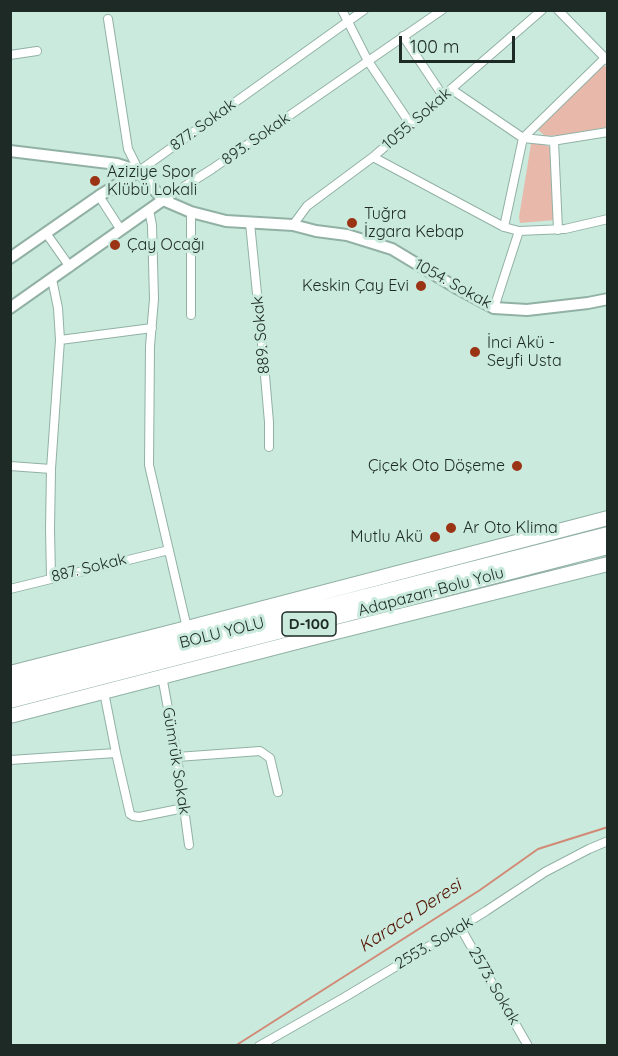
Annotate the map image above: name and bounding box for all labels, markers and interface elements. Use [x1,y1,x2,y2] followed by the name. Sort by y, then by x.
[402,24,518,62] scale bar
[410,35,459,58] text: 100 m
[379,84,455,154] street label: 1055. Sokak
[167,95,239,155] street label: 877. Sokak
[218,109,294,169] street label: 893. Sokak
[107,162,197,200] place label: Aziziye Spor Klübü Lokali
[88,174,102,188] marker: Aziziye Spor Klübü Lokali
[364,204,464,242] place label: Tuğra İzgara Kebap
[345,216,359,230] marker: Tuğra İzgara Kebap
[127,235,204,255] place label: Çay Ocağı
[108,238,122,252] marker: Çay Ocağı
[411,255,495,313] street label: 1054. Sokak
[302,276,409,296] place label: Keskin Çay Evi
[414,279,428,293] marker: Keskin Çay Evi
[248,295,274,375] street label: 889. Sokak
[487,333,562,371] place label: İnci Akü - Seyfi Usta
[468,345,482,359] marker: İnci Akü - Seyfi Usta
[368,456,505,476] place label: Çiçek Oto Döşeme
[510,459,524,473] marker: Çiçek Oto Döşeme
[463,518,558,538] place label: Ar Oto Klima
[444,521,458,535] marker: Ar Oto Klima
[350,527,423,547] place label: Mutlu Akü
[428,530,442,544] marker: Mutlu Akü
[49,549,129,587] street label: 887. Sokak
[356,563,506,621] street label: Adapazarı-Bolu Yolu
[282,612,336,636] road number: D-100
[177,613,267,653] street label: BOLU YOLU
[158,706,194,816] street label: Gümrük Sokak
[355,875,465,957] water label: Karaca Deresi
[392,912,476,974] street label: 2553. Sokak
[464,944,524,1028] street label: 2573. Sokak

